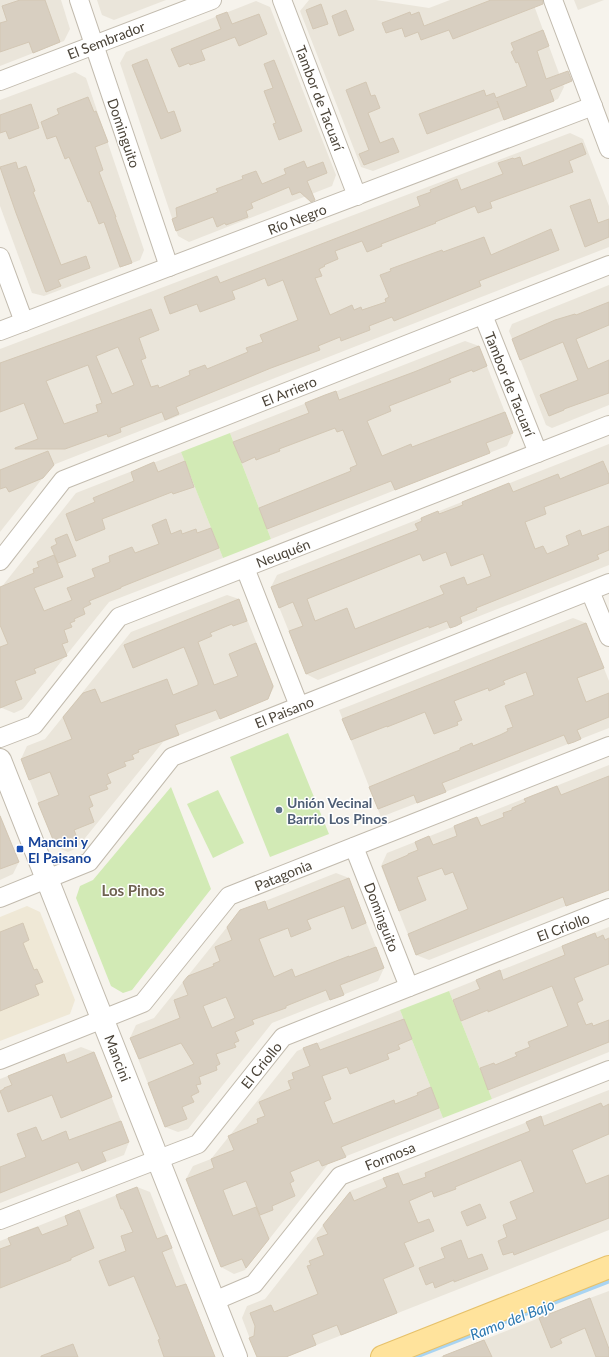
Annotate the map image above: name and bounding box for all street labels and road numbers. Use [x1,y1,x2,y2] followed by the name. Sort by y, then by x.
[65,17,147,63] street label: El Sembrador
[292,43,348,154] street label: Tambor de Tacuarí
[104,96,144,170] street label: Dominguito
[265,200,329,238] street label: Río Negro
[481,329,539,439] street label: Tambor de Tacuarí
[259,372,319,410] street label: El Arriero
[254,535,312,571] street label: Neuquén
[252,692,316,732] street label: El Paisano
[252,856,314,894] street label: Patagonia
[361,880,403,954] street label: Dominguito
[534,909,592,945] street label: El Criollo
[101,1032,135,1084] street label: Mancini
[237,1038,285,1092] street label: El Criollo
[362,1138,418,1174] street label: Formosa

